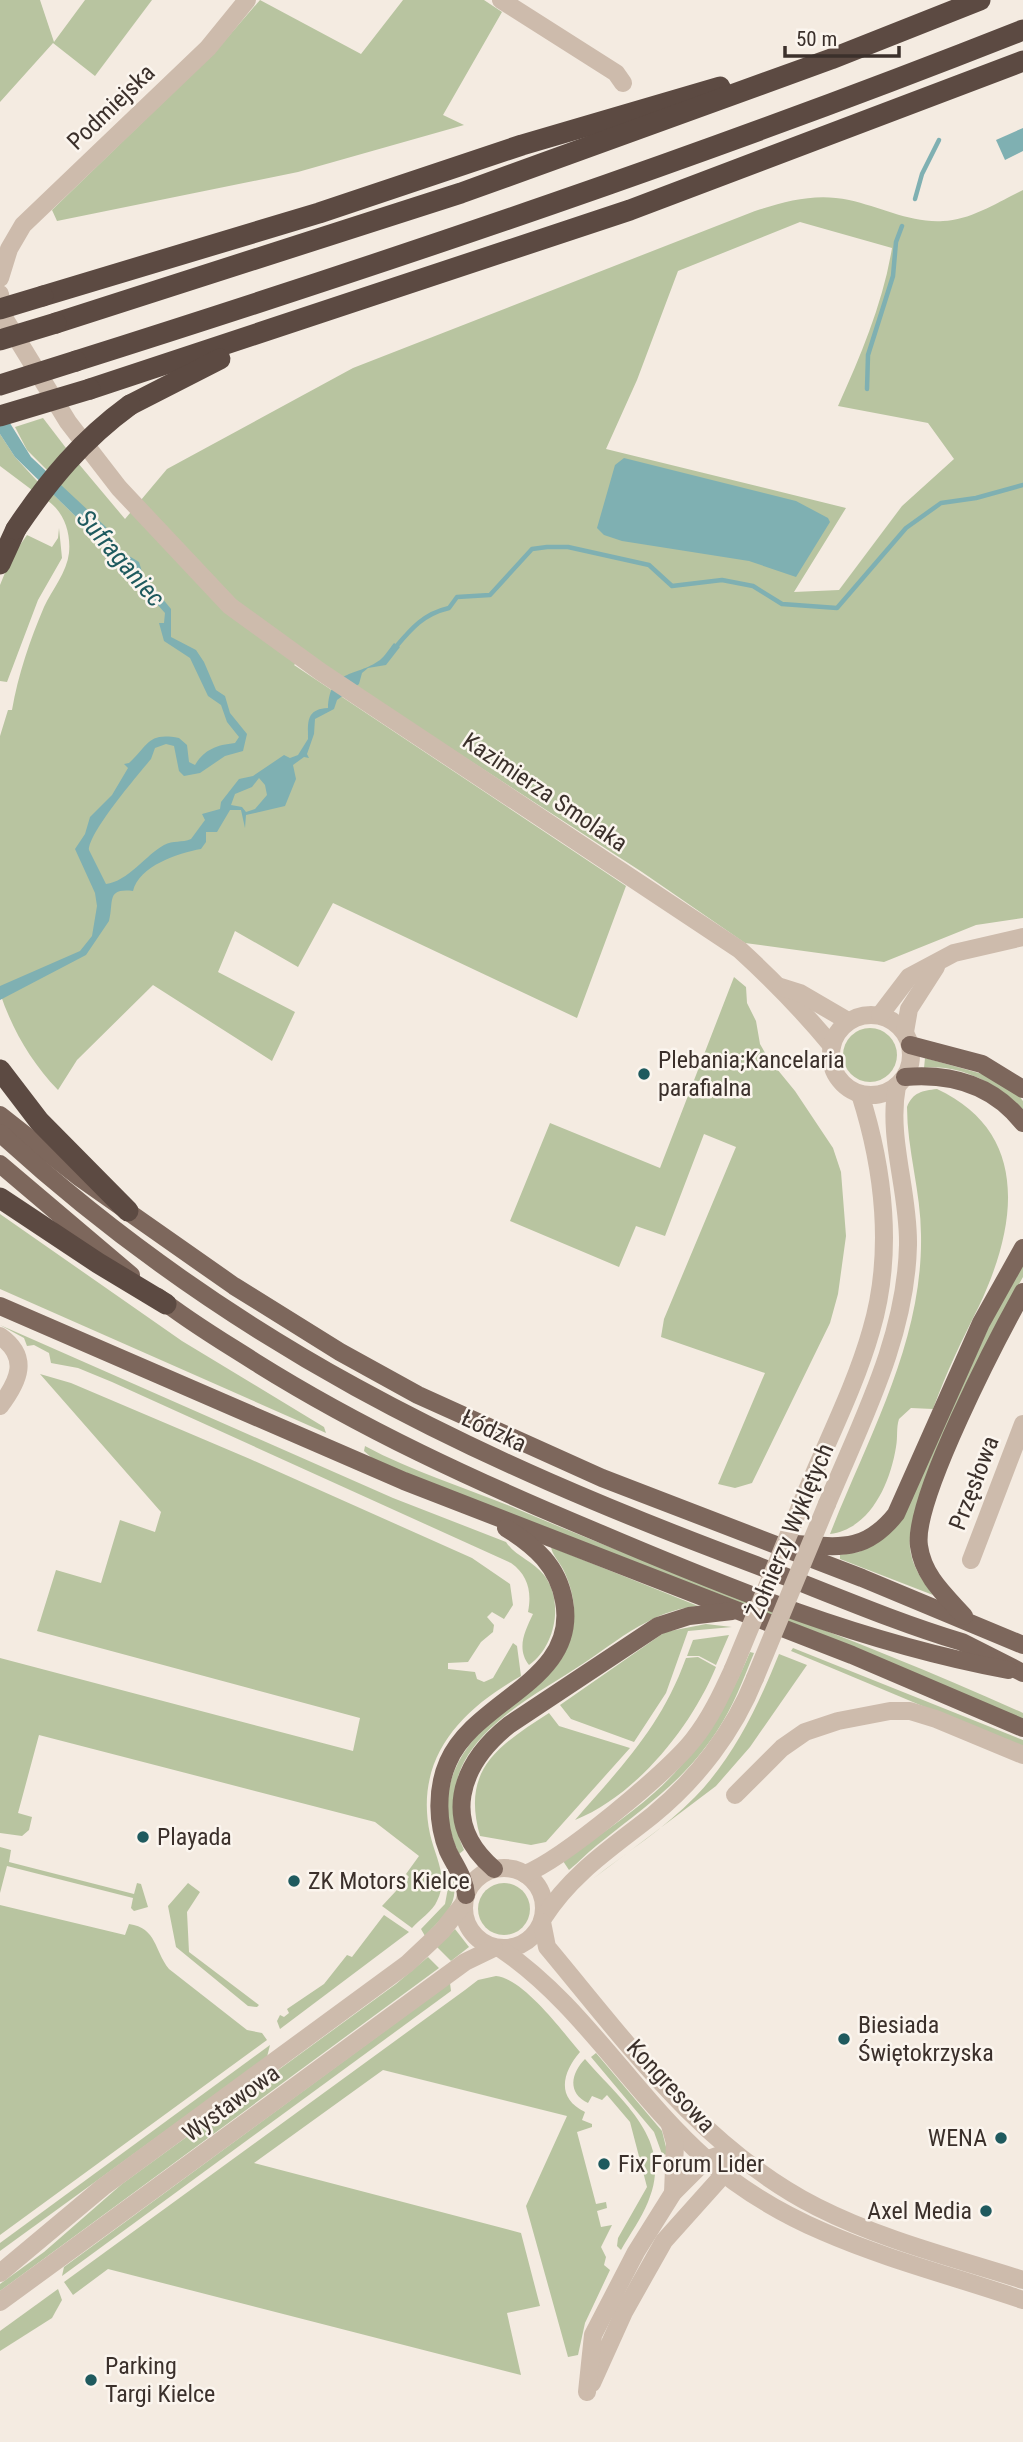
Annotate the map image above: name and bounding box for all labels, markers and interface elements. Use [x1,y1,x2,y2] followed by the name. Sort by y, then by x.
[785,14,899,58] scale bar
[796,27,837,51] text: 50 m
[62,59,160,155] street label: Podmiejska
[71,503,171,613] water label: Sufraganiec
[458,727,632,857] street label: Kazimierza Smolaka
[658,1046,845,1102] place label: Plebania;Kancelaria parafialna
[636,1066,652,1082] marker: Plebania;Kancelaria parafialna
[457,1404,531,1458] street label: Łódzka
[943,1432,1005,1534] street label: Przęsłowa
[740,1439,840,1623] street label: Żołnierzy Wyklętych
[157,1823,232,1851] place label: Playada
[135,1829,151,1845] marker: Playada
[308,1867,470,1895] place label: ZK Motors Kielce
[286,1873,302,1889] marker: ZK Motors Kielce
[858,2011,994,2067] place label: Biesiada Świętokrzyska
[836,2031,852,2047] marker: Biesiada Świętokrzyska
[621,2034,721,2138] street label: Kongresowa
[177,2059,285,2147] street label: Wystawowa
[928,2124,987,2152] place label: WENA
[993,2130,1009,2146] marker: WENA
[618,2150,764,2178] place label: Fix Forum Lider
[596,2156,612,2172] marker: Fix Forum Lider
[867,2197,972,2225] place label: Axel Media
[978,2203,994,2219] marker: Axel Media
[105,2352,215,2408] place label: Parking Targi Kielce
[83,2372,99,2388] marker: Parking Targi Kielce

